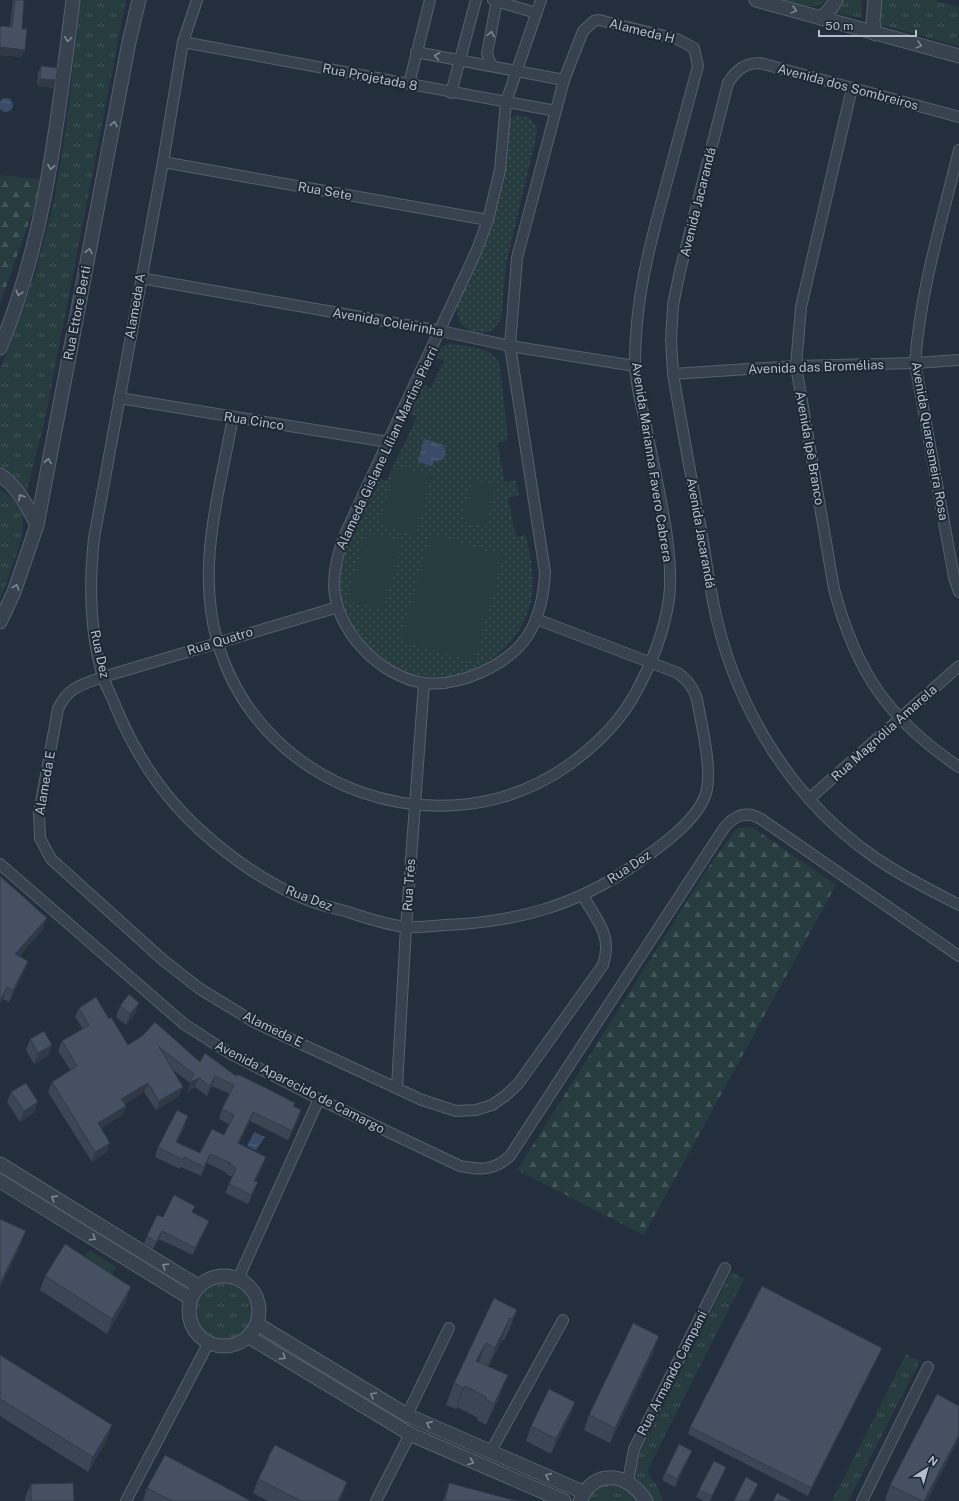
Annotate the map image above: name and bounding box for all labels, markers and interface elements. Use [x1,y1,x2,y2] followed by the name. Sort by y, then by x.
[790,5,797,14] one-way arrow
[819,12,916,38] scale bar
[608,16,676,46] street label: Alameda H
[825,19,853,33] text: 50 m
[486,31,494,37] one-way arrow
[64,36,73,42] one-way arrow
[916,41,922,49] one-way arrow
[434,52,440,60] one-way arrow
[321,60,419,94] street label: Rua Projetada 8
[776,61,920,113] street label: Avenida dos Sombreiros
[110,121,118,127] one-way arrow
[677,146,719,258] street label: Avenida Jacarandá
[47,164,56,171] one-way arrow
[297,179,353,203] street label: Rua Sete
[84,248,93,254] one-way arrow
[61,265,93,361] street label: Rua Ettore Berti
[122,272,148,340] street label: Alameda A
[15,290,24,297] one-way arrow
[331,305,445,339] street label: Avenida Coleirinha
[333,344,441,552] street label: Alameda Gislane Lílian Martins Pierri
[748,357,884,377] street label: Avenida das Bromélias
[909,360,951,522] street label: Avenida Quaresmeira Rosa
[629,361,675,563] street label: Avenida Marianna Favero Cabrera
[793,390,827,506] street label: Avenida Ipê Branco
[223,409,285,433] street label: Rua Cinco
[44,458,52,464] one-way arrow
[684,477,718,589] street label: Avenida Jacarandá
[19,495,26,502] one-way arrow
[11,583,19,590] one-way arrow
[185,624,255,658] street label: Rua Quatro
[88,628,112,680] street label: Rua Dez
[828,682,940,784] street label: Rua Magnólia Amarela
[32,750,58,816] street label: Alameda E
[604,847,654,887] street label: Rua Dez
[400,858,418,912] street label: Rua Três
[283,882,335,914] street label: Rua Dez
[240,1008,306,1050] street label: Alameda E
[213,1038,387,1136] street label: Avenida Aparecido de Camargo
[51,1195,58,1202] one-way arrow
[89,1233,96,1241] one-way arrow
[162,1263,169,1271] one-way arrow
[634,1308,710,1438] street label: Rua Armando Campani
[279,1353,286,1360] one-way arrow
[370,1393,377,1400] one-way arrow
[425,1421,433,1429] one-way arrow
[907,1449,947,1489] north arrow
[926,1454,940,1468] text: N
[467,1457,474,1465] one-way arrow
[544,1473,551,1481] one-way arrow

